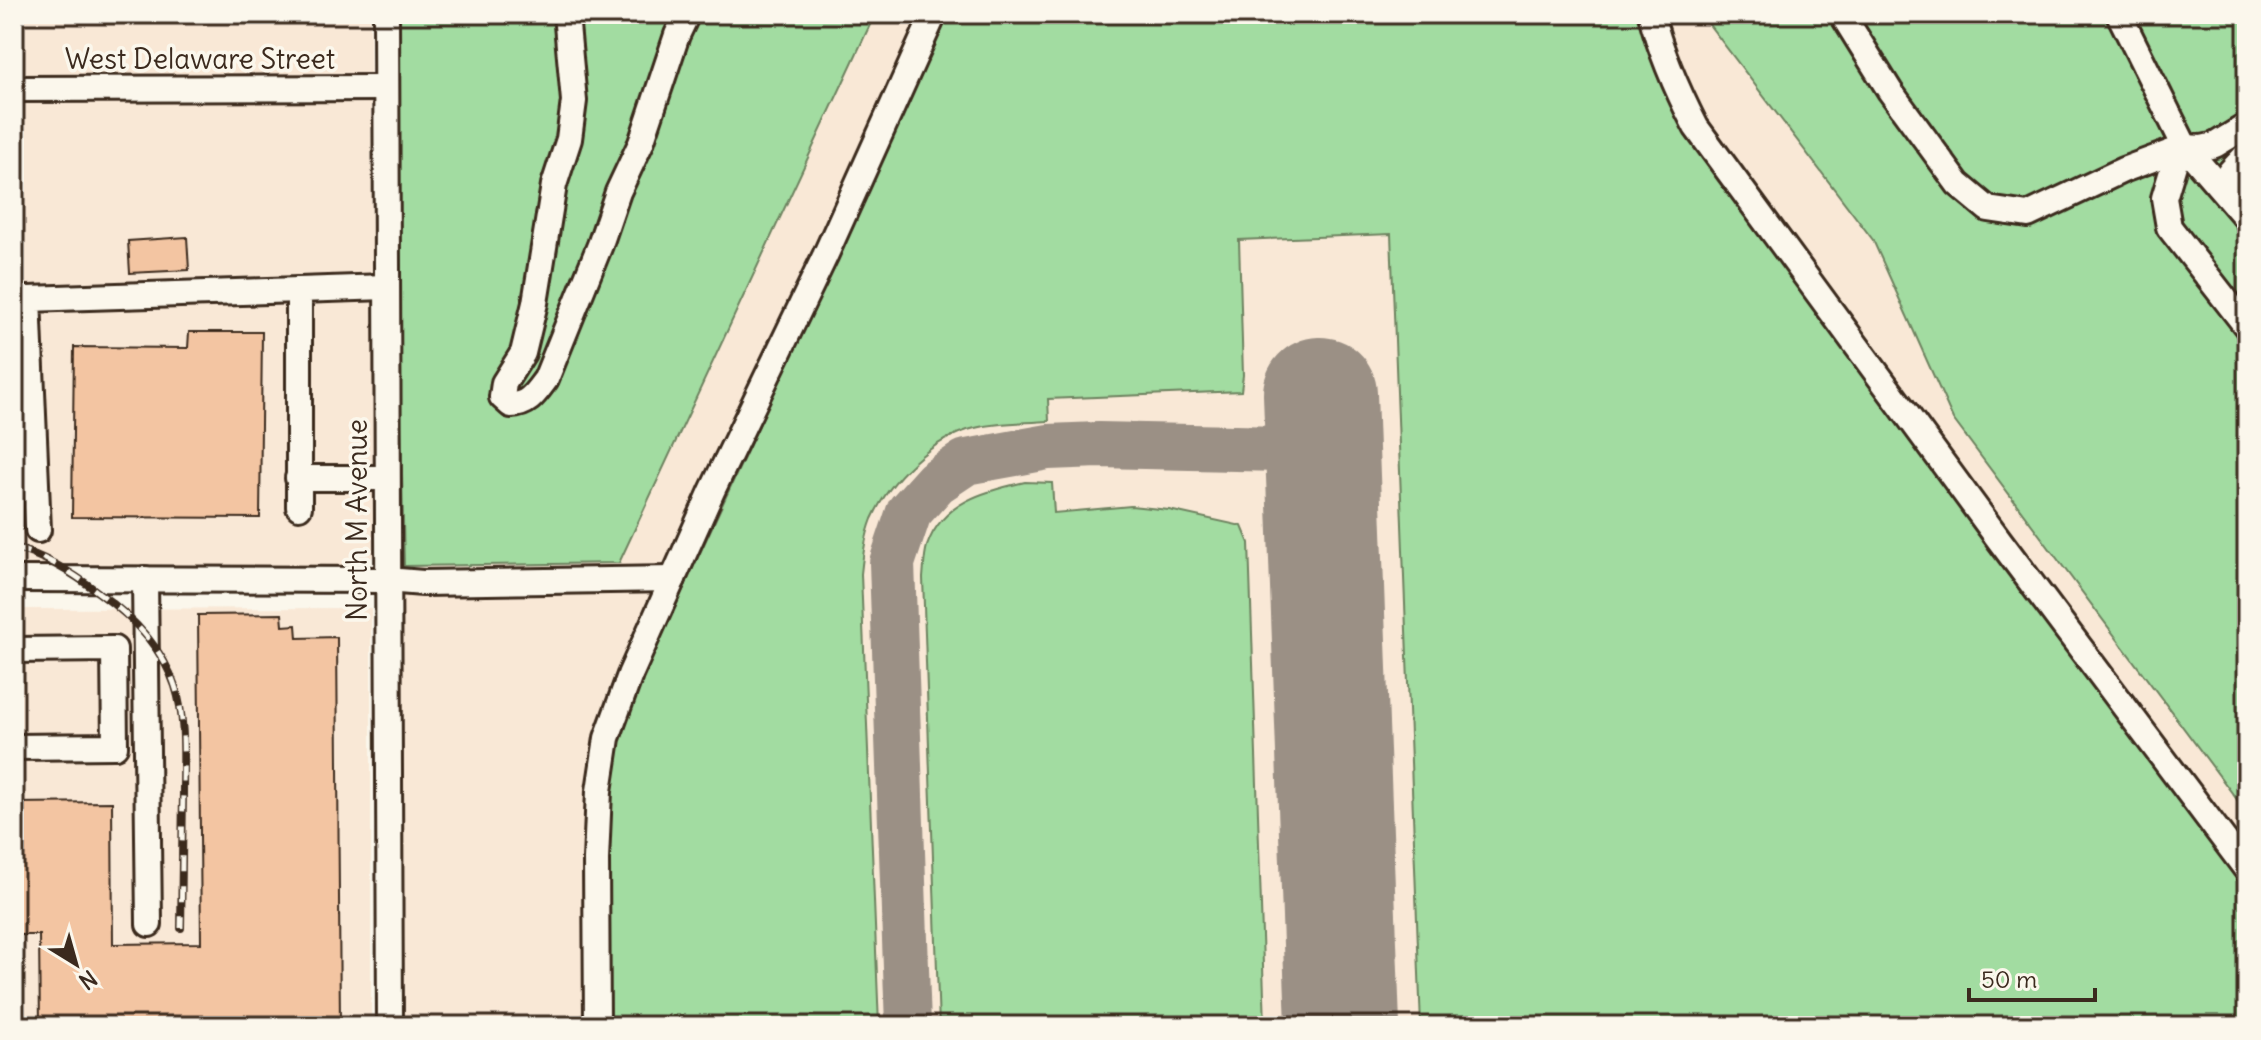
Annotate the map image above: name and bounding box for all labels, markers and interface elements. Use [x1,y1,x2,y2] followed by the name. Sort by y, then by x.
[65,41,335,77] street label: West Delaware Street
[339,419,375,621] street label: North M Avenue
[36,924,116,1004] north arrow
[1969,952,2095,1002] scale bar
[74,964,103,996] text: N
[1981,964,2037,994] text: 50 m

